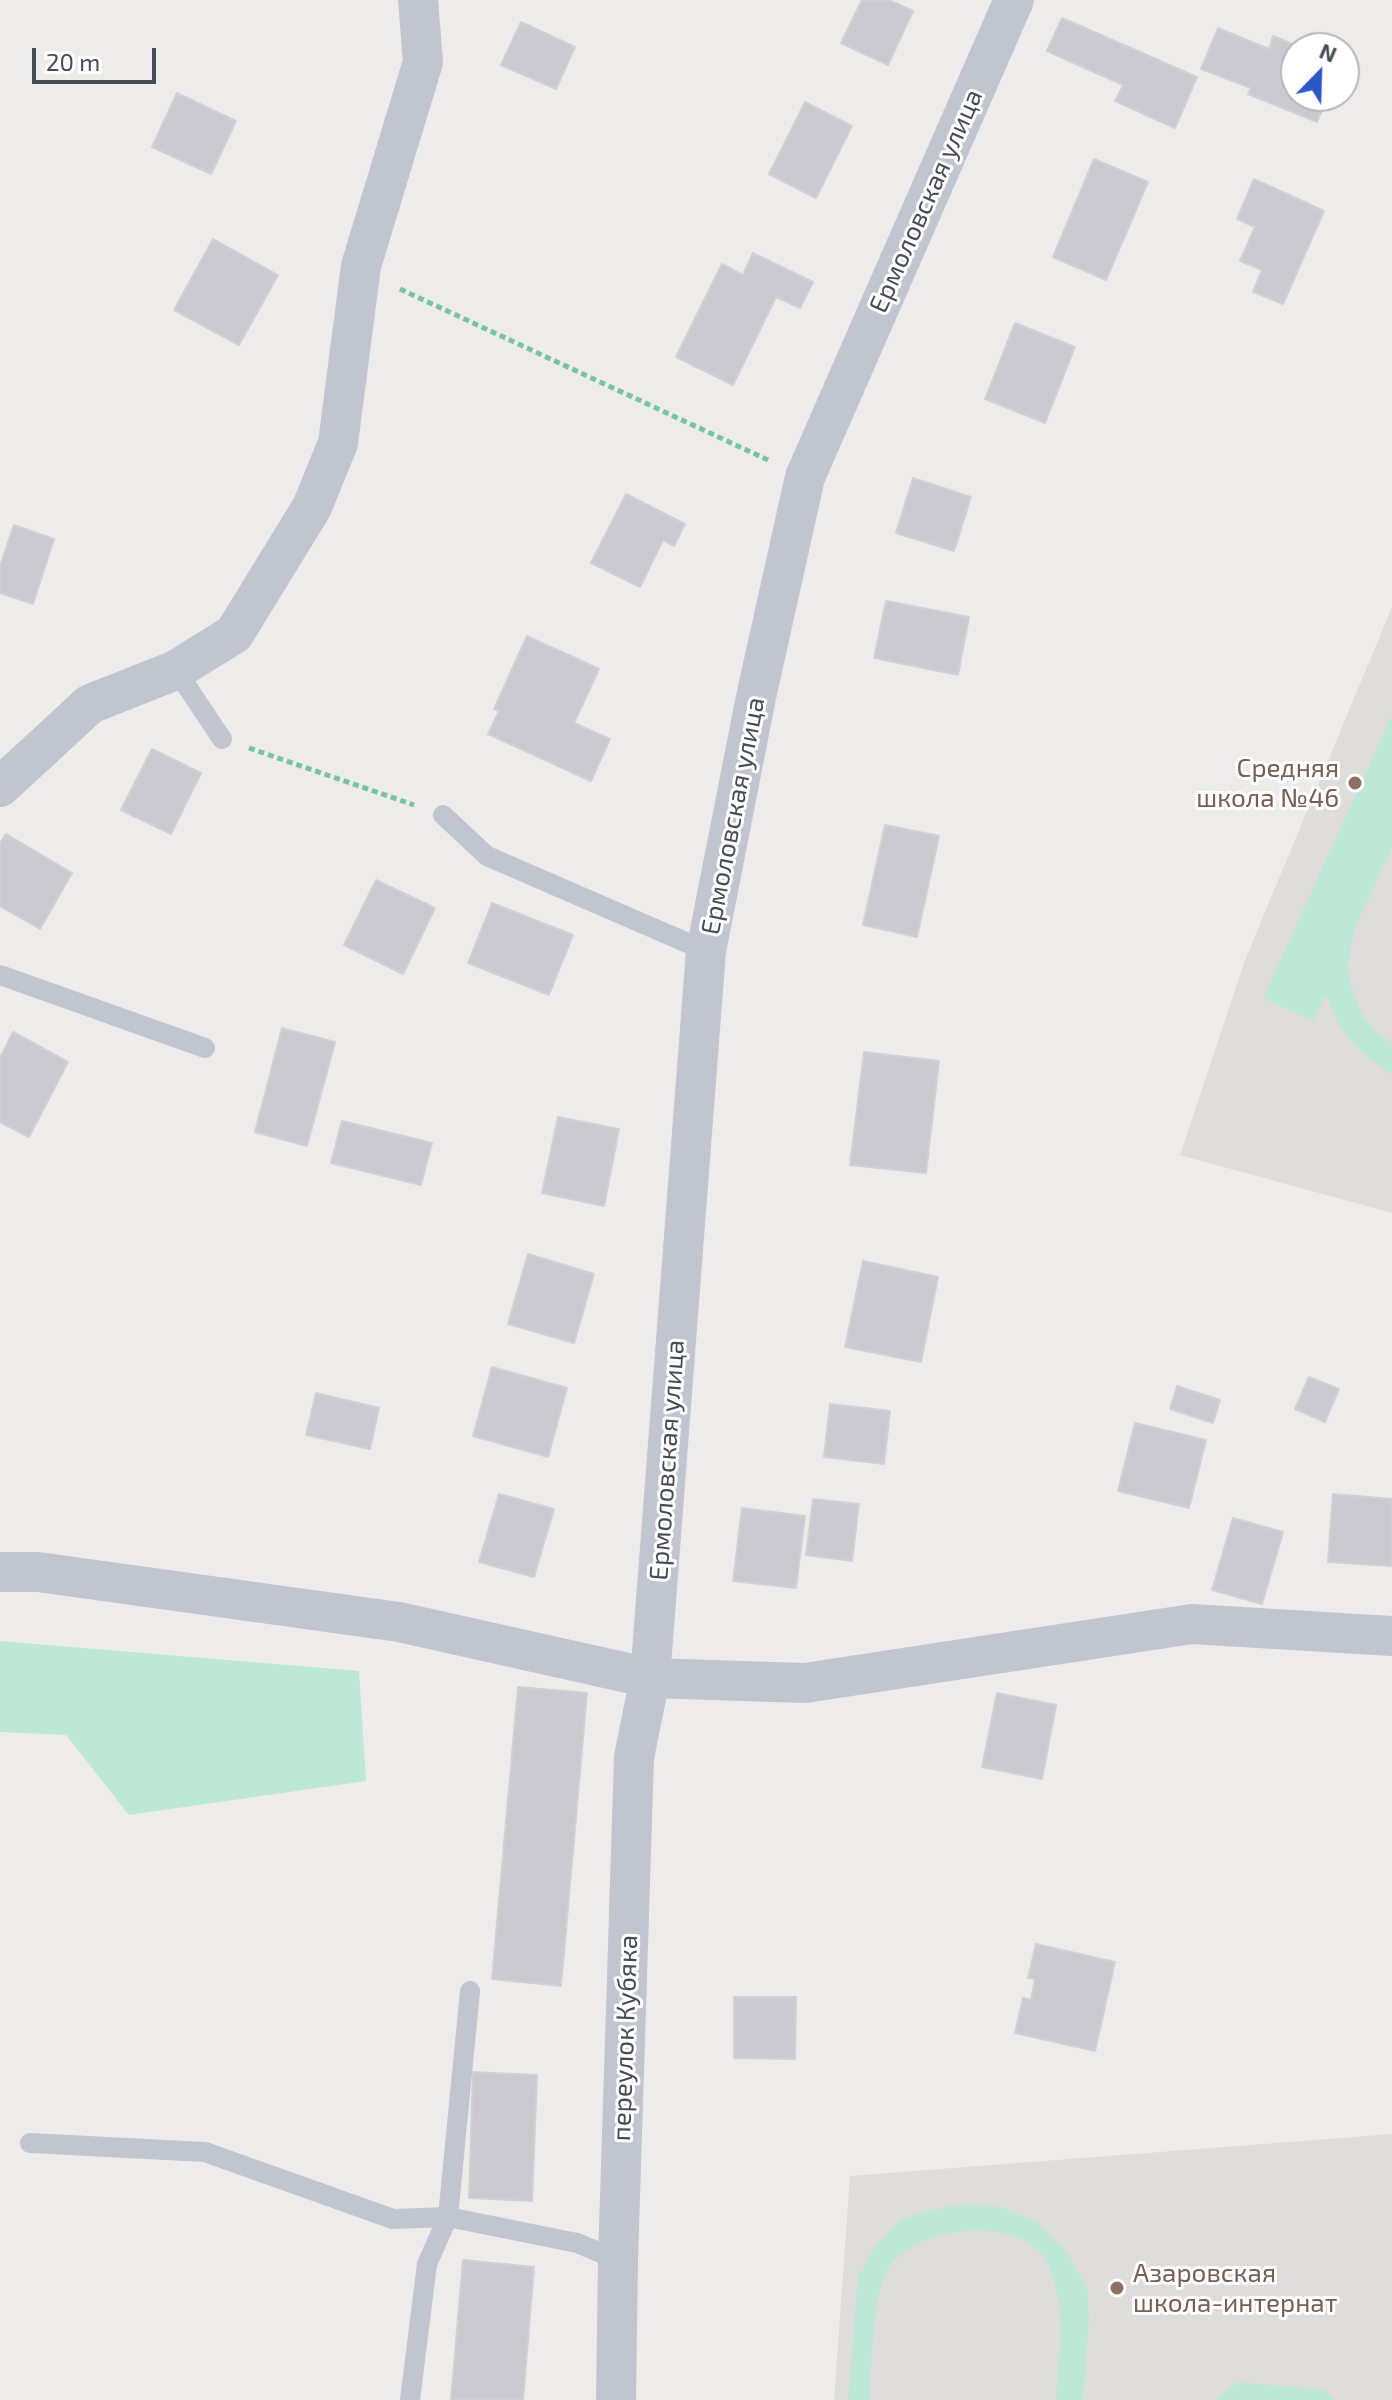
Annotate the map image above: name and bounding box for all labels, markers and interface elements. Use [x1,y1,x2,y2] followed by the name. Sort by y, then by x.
[36,32,160,82] scale bar
[1280,32,1360,112] north arrow
[1316,37,1341,67] text: N
[46,47,100,76] text: 20 m
[863,84,989,318] street label: Ермоловская улица
[695,695,771,937] street label: Ермоловская улица
[1196,752,1339,814] place label: Средняя школа №46
[1346,774,1364,792] marker: Средняя школа №46
[643,1339,691,1581] street label: Ермоловская улица
[606,1934,644,2142] street label: переулок Кубяка
[1133,2257,1337,2318] place label: Азаровская школа-интернат
[1108,2279,1126,2297] marker: Азаровская школа-интернат

